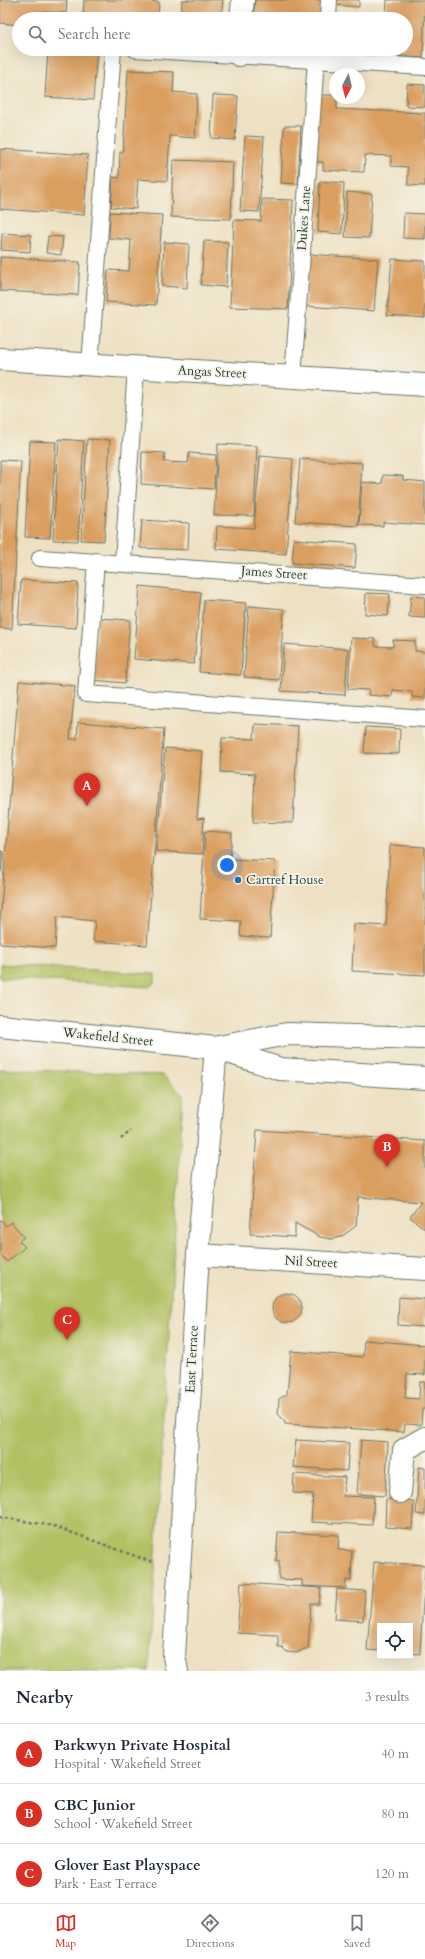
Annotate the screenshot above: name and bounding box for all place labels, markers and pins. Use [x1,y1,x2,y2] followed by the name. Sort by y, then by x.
[74,773,100,806] pin: A
[246,871,324,889] place label: Cartref House
[233,875,243,885] marker: Cartref House
[374,1134,400,1167] pin: B
[54,1307,80,1340] pin: C

